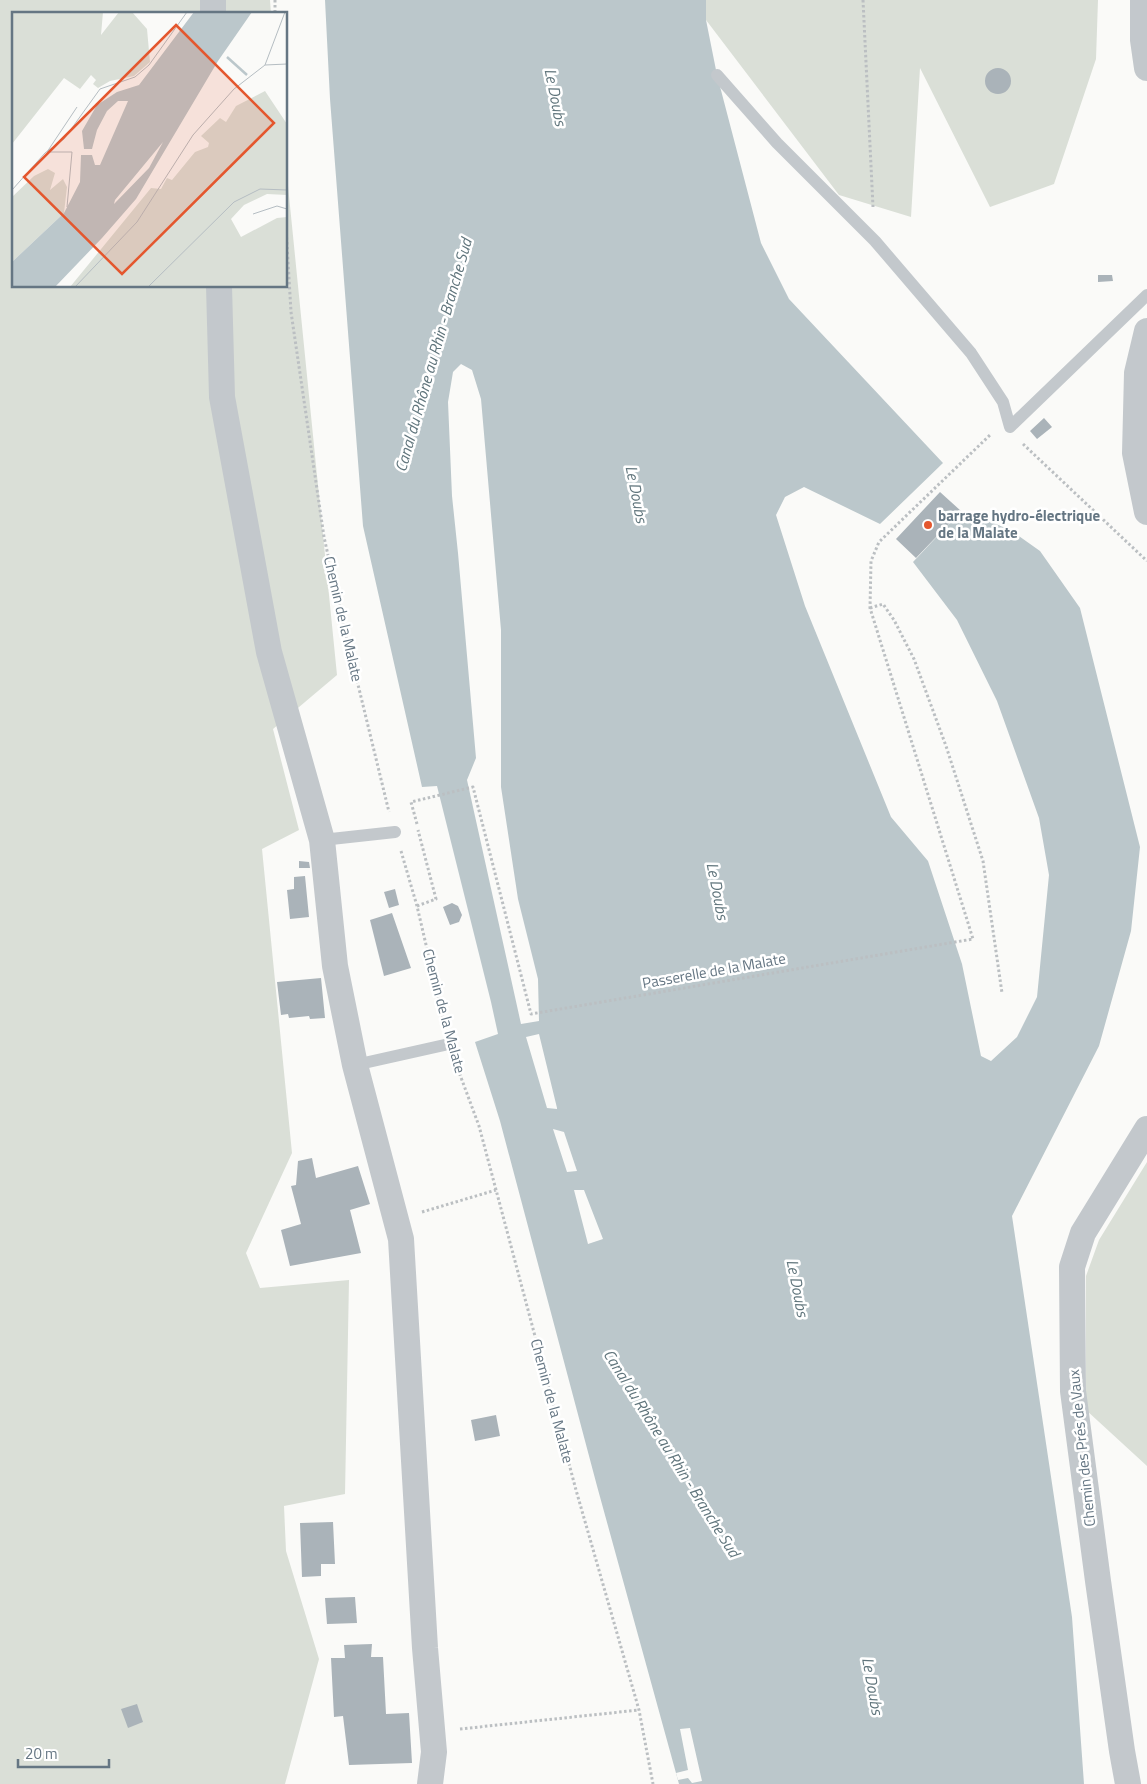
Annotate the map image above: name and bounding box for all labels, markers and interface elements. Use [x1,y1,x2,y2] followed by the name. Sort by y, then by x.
[12,12,288,288] inset map
[539,66,574,129] water label: Le Doubs
[388,234,478,474] water label: Canal du Rhône au Rhin - Branche Sud
[620,463,655,526] water label: Le Doubs
[938,504,1101,544] place label: barrage hydro-électrique de la Malate
[922,519,934,531] marker: barrage hydro-électrique de la Malate
[318,554,369,684] street label: Chemin de la Malate
[701,860,736,923] water label: Le Doubs
[417,946,472,1076] street label: Chemin de la Malate
[640,947,787,994] street label: Passerelle de la Malate
[781,1257,816,1320] water label: Le Doubs
[525,1336,580,1466] street label: Chemin de la Malate
[598,1344,747,1564] water label: Canal du Rhône au Rhin - Branche Sud
[1062,1368,1101,1528] street label: Chemin des Prés de Vaux
[856,1655,890,1718] water label: Le Doubs
[18,1736,109,1768] scale bar
[25,1742,58,1765] text: 20 m

